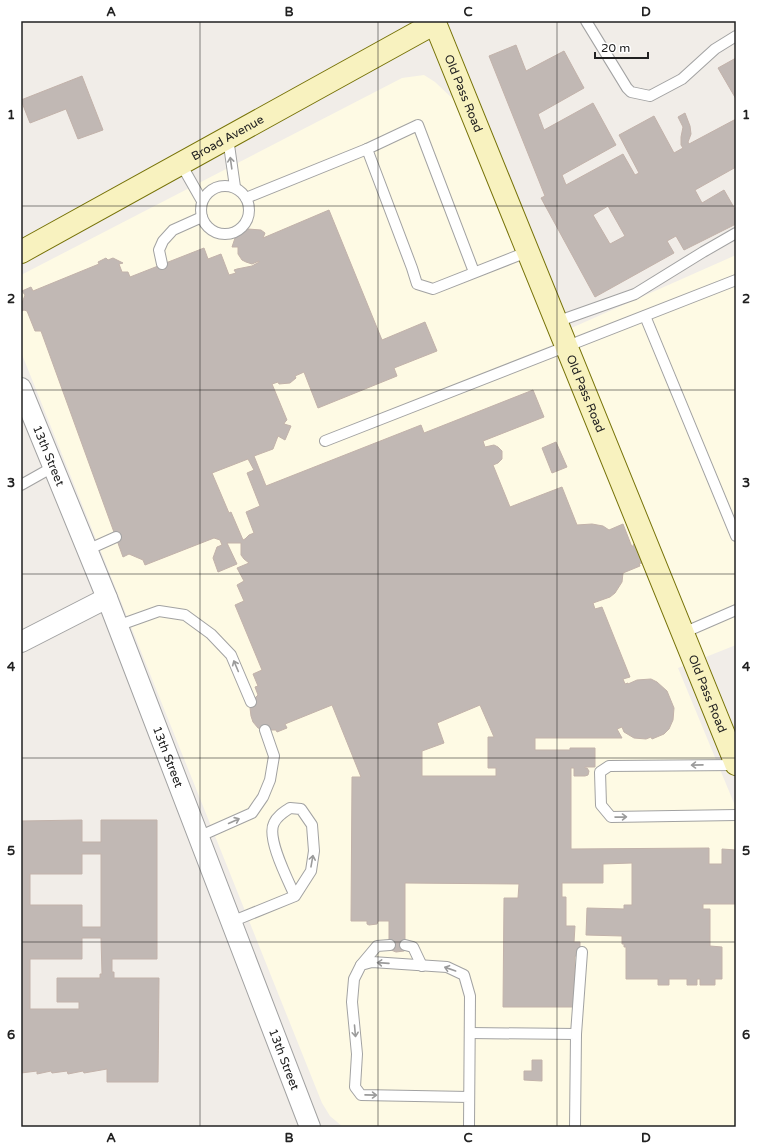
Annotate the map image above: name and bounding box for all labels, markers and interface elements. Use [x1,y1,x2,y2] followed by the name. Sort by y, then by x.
[106,4,116,20] text: A
[284,4,294,20] text: B
[463,4,473,20] text: C
[641,4,651,20] text: D
[595,34,648,60] scale bar
[601,41,630,55] text: 20 m
[442,52,486,134] street label: Old Pass Road
[7,107,15,123] text: 1
[742,107,750,123] text: 1
[189,112,266,163] street label: Broad Avenue
[227,157,235,170] one-way arrow
[7,291,15,307] text: 2
[742,291,750,307] text: 2
[563,353,608,434] street label: Old Pass Road
[30,423,68,488] street label: 13th Street
[7,475,15,491] text: 3
[742,475,750,491] text: 3
[685,653,729,735] street label: Old Pass Road
[7,659,16,675] text: 4
[742,659,751,675] text: 4
[232,660,239,672] one-way arrow
[150,724,186,790] street label: 13th Street
[691,762,704,769] one-way arrow
[614,813,627,821] one-way arrow
[227,817,239,824] one-way arrow
[7,843,15,859] text: 5
[742,843,750,859] text: 5
[309,855,317,868] one-way arrow
[377,959,390,967] one-way arrow
[443,965,456,972] one-way arrow
[352,1024,359,1037] one-way arrow
[7,1027,15,1043] text: 6
[266,1027,302,1092] street label: 13th Street
[742,1027,750,1043] text: 6
[364,1091,377,1099] one-way arrow
[106,1130,116,1146] text: A
[284,1130,294,1146] text: B
[463,1130,473,1146] text: C
[641,1130,651,1146] text: D

